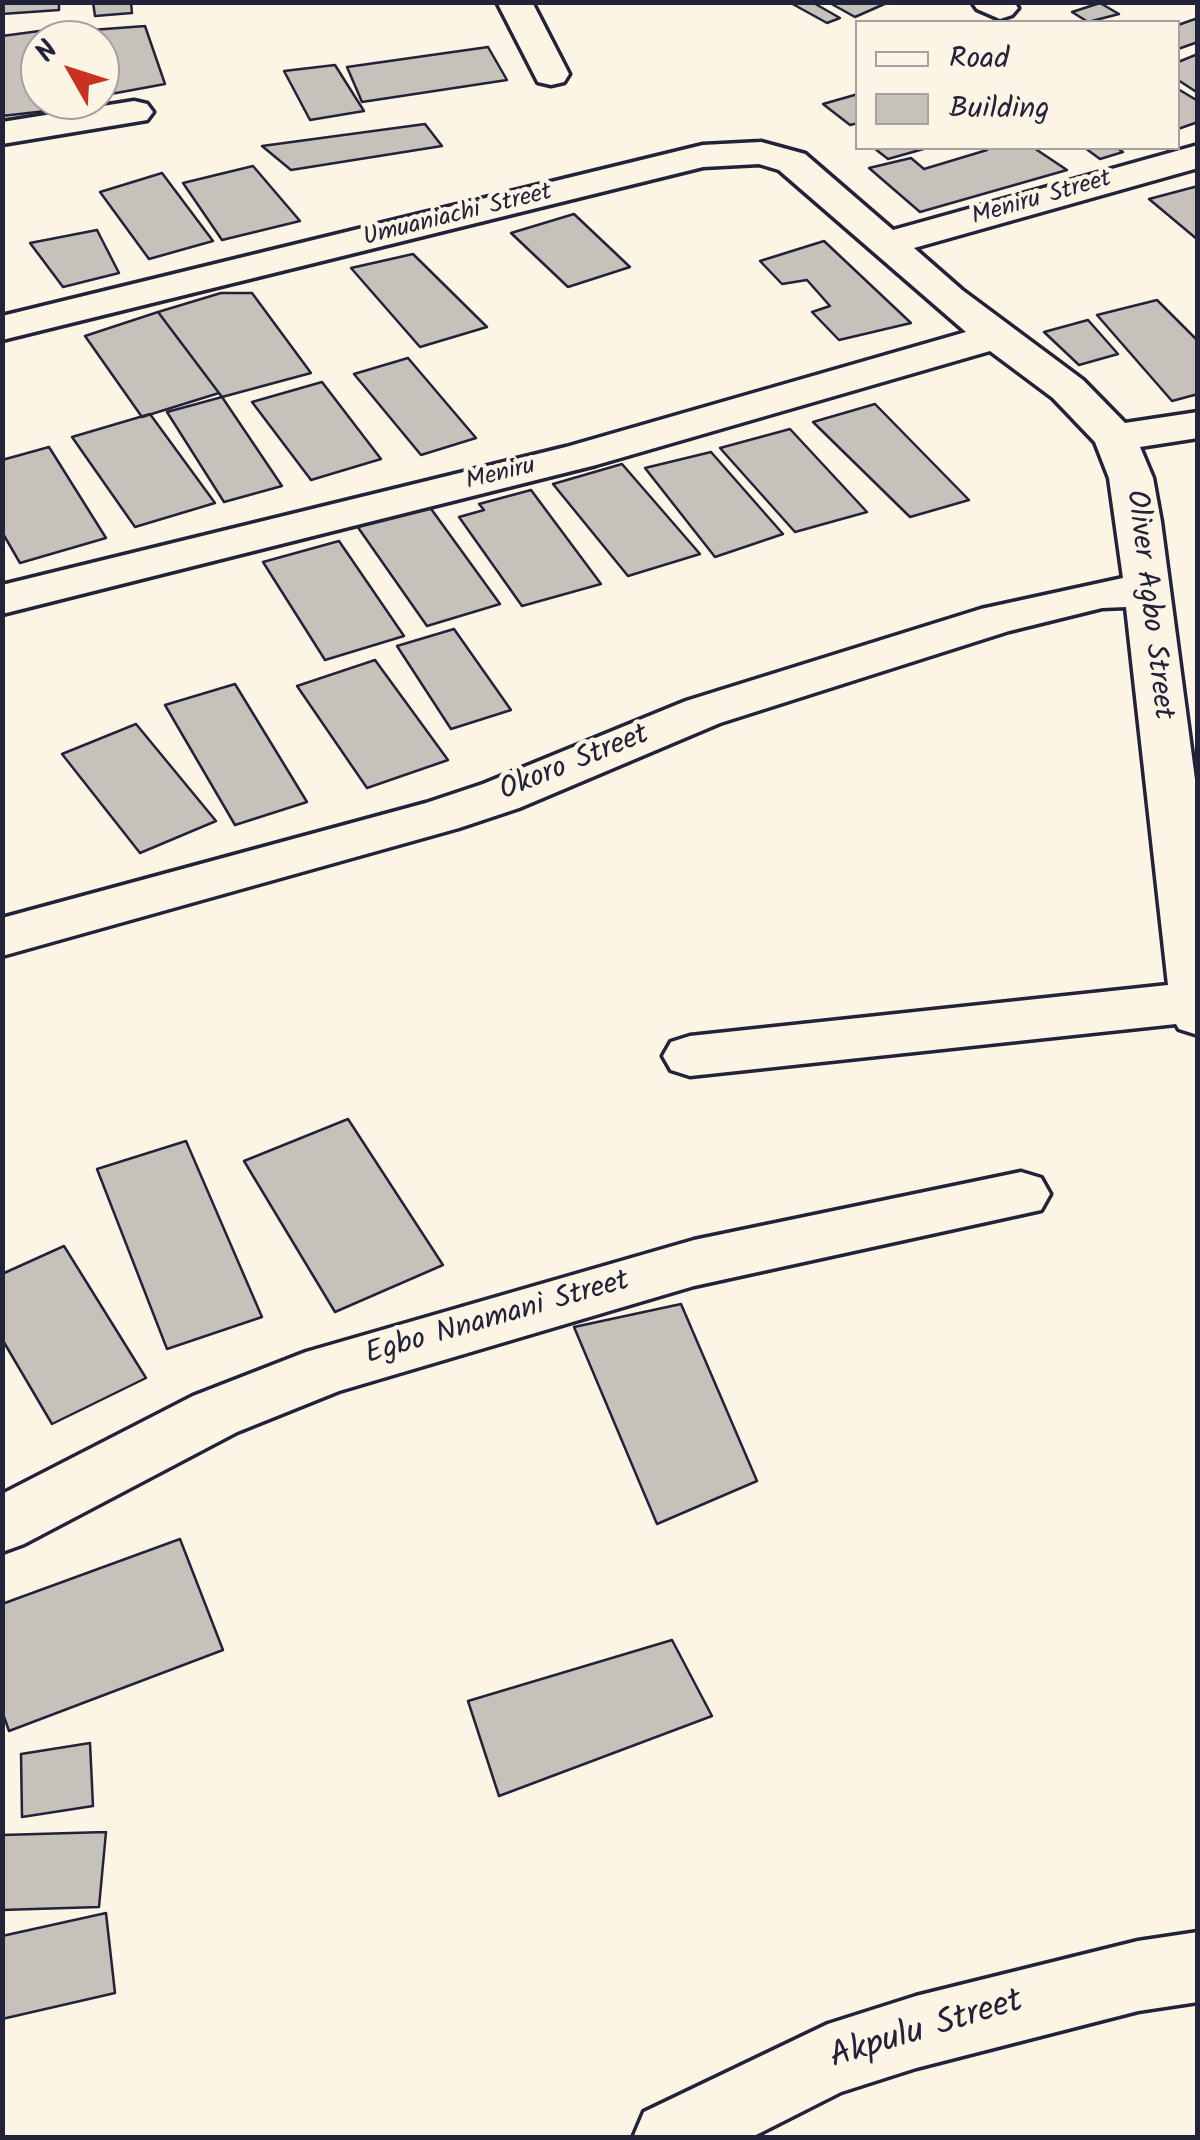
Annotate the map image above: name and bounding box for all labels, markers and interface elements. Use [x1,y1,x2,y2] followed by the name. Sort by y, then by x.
[20,20,120,120] north arrow
[855,20,1180,150] legend
[25,31,71,73] text: N
[949,35,1009,83] text: Road
[949,85,1049,133] text: Building
[969,166,1115,234] street label: Meniru Street
[360,179,556,255] street label: Umuaniachi Street
[463,453,539,499] street label: Meniru
[1115,488,1179,722] street label: Oliver Agbo Street
[495,719,655,811] street label: Okoro Street
[362,1265,634,1375] street label: Egbo Nnamani Street
[825,1983,1029,2081] street label: Akpulu Street

